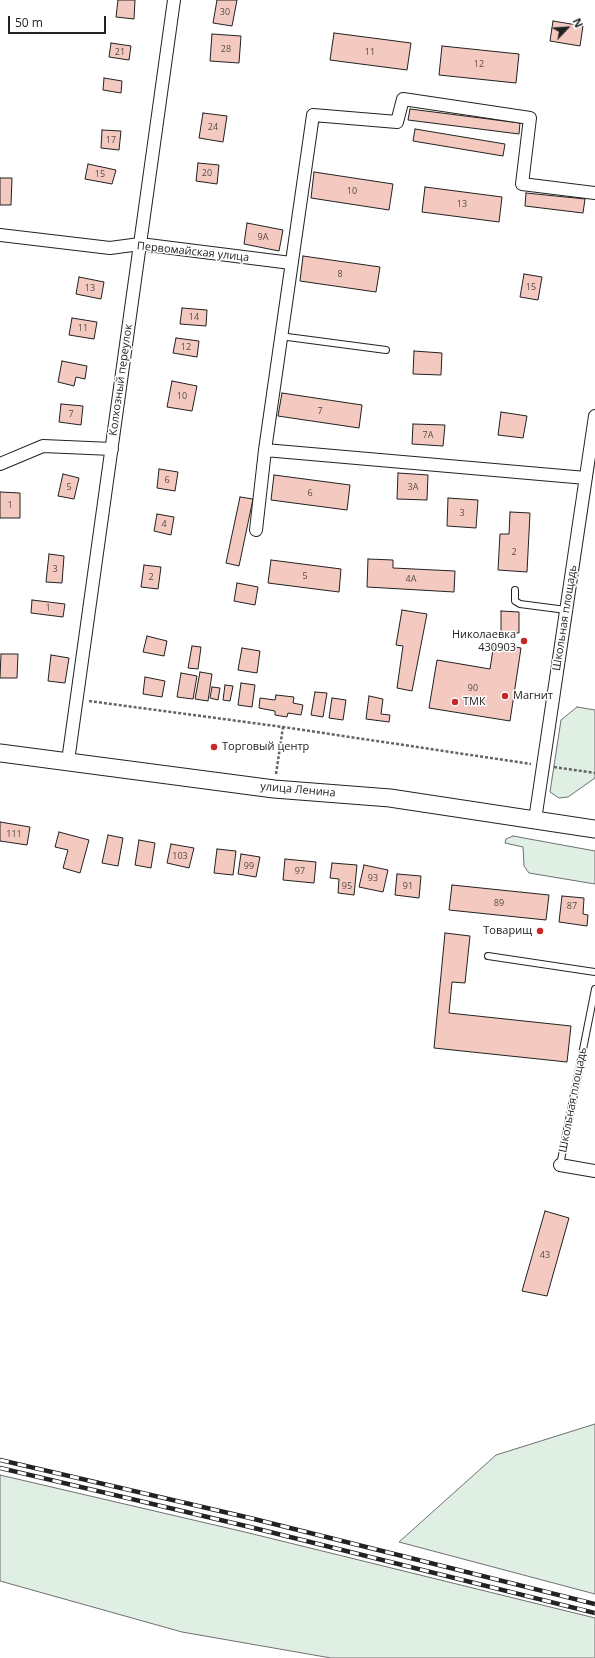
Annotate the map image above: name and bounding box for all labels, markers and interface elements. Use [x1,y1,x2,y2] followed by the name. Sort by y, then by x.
[220,7,230,17] house number: 30
[10,8,108,34] scale bar
[547,8,587,48] north arrow
[15,14,43,31] text: 50 m
[570,15,587,30] text: N
[221,44,231,54] house number: 28
[115,47,125,57] house number: 21
[365,47,375,57] house number: 11
[474,59,484,69] house number: 12
[208,122,218,132] house number: 24
[106,135,116,145] house number: 17
[202,168,212,178] house number: 20
[95,169,105,179] house number: 15
[347,186,357,196] house number: 10
[457,199,467,209] house number: 13
[258,232,268,242] house number: 9А
[136,240,250,264] street label: Первомайская улица
[337,269,343,279] house number: 8
[526,282,536,292] house number: 15
[85,283,95,293] house number: 13
[189,312,199,322] house number: 14
[78,323,88,333] house number: 11
[107,323,135,437] street label: Колхозный переулок
[181,342,191,352] house number: 12
[177,391,187,401] house number: 10
[317,406,323,416] house number: 7
[68,409,74,419] house number: 7
[423,430,433,440] house number: 7А
[164,475,170,485] house number: 6
[66,482,72,492] house number: 5
[408,482,418,492] house number: 3А
[307,488,313,498] house number: 6
[7,500,13,510] house number: 1
[459,508,465,518] house number: 3
[161,519,167,529] house number: 4
[511,547,517,557] house number: 2
[52,564,58,574] house number: 3
[550,564,580,672] street label: Школьная площадь
[302,571,308,581] house number: 5
[148,572,154,582] house number: 2
[406,574,416,584] house number: 4А
[45,603,51,613] house number: 1
[452,628,516,654] place label: Николаевка 430903
[519,636,529,646] marker: Николаевка 430903
[468,683,478,693] house number: 90
[513,689,553,703] place label: Магнит
[500,691,510,701] marker: Магнит
[463,695,486,709] place label: ТМК
[450,697,460,707] marker: ТМК
[222,740,309,754] place label: Торговый центр
[209,742,219,752] marker: Торговый центр
[260,780,336,800] street label: улица Ленина
[6,829,22,839] house number: 111
[172,851,188,861] house number: 103
[244,861,254,871] house number: 99
[295,866,305,876] house number: 97
[368,873,378,883] house number: 93
[342,881,352,891] house number: 95
[403,881,413,891] house number: 91
[494,898,504,908] house number: 89
[567,901,577,911] house number: 87
[483,924,532,938] place label: Товарищ
[535,926,545,936] marker: Товарищ
[556,1046,590,1154] street label: Школьная площадь
[540,1250,550,1260] house number: 43

